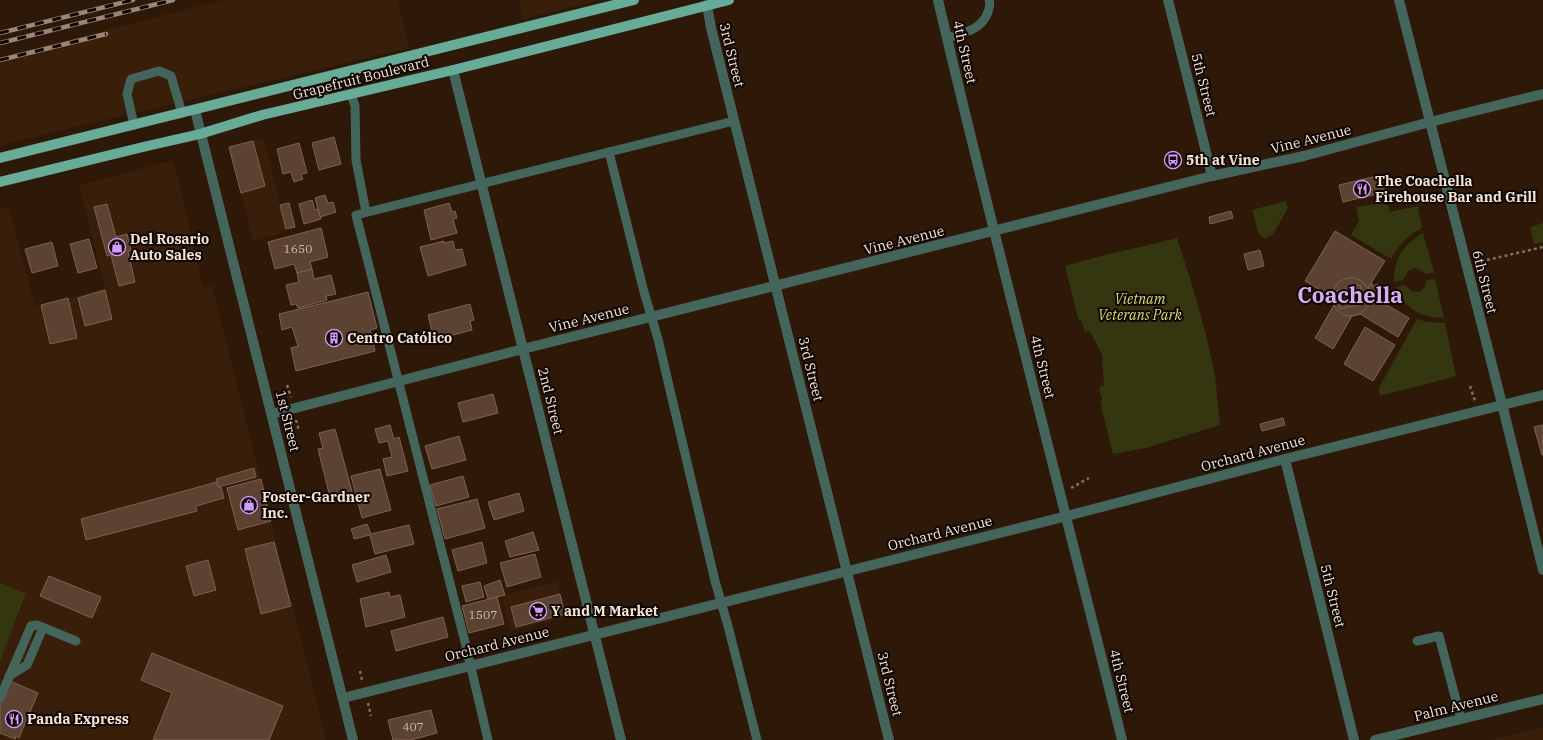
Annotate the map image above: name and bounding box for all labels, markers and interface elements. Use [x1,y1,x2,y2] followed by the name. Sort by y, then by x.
[949,18,981,86] street label: 4th Street
[715,21,749,89] street label: 3rd Street
[1187,51,1221,119] street label: 5th Street
[291,52,432,104] street label: Grapefruit Boulevard
[1269,120,1353,158] street label: Vine Avenue
[1163,150,1183,170] bus stop icon: 5th at Vine
[1186,151,1260,169] place label: 5th at Vine
[1375,172,1537,206] place label: The Coachella Firehouse Bar and Grill
[1352,179,1372,199] restaurant icon: The Coachella Firehouse Bar and Grill
[862,221,946,259] street label: Vine Avenue
[130,230,209,264] place label: Del Rosario Auto Sales
[107,237,127,257] shop icon: Del Rosario Auto Sales
[284,241,312,256] house number: 1650
[1468,248,1502,316] street label: 6th Street
[1297,280,1403,309] district label: Coachella
[1098,290,1183,324] park label: Vietnam Veterans Park
[547,299,631,337] street label: Vine Avenue
[324,328,344,348] building icon: Centro Católico
[347,329,452,347] place label: Centro Católico
[1026,333,1060,401] street label: 4th Street
[794,335,828,403] street label: 3rd Street
[534,366,568,436] street label: 2nd Street
[272,388,304,454] street label: 1st Street
[1199,430,1307,476] street label: Orchard Avenue
[262,488,370,522] place label: Foster-Gardner Inc.
[239,495,259,515] shop icon: Foster-Gardner Inc.
[886,511,994,555] street label: Orchard Avenue
[1316,562,1350,630] street label: 5th Street
[528,601,548,621] supermarket icon: Y and M Market
[551,602,658,620] place label: Y and M Market
[469,607,497,622] house number: 1507
[443,622,551,666] street label: Orchard Avenue
[1105,647,1139,715] street label: 4th Street
[873,650,907,718] street label: 3rd Street
[1412,687,1500,725] street label: Palm Avenue
[4,709,24,729] restaurant icon: Panda Express
[27,710,129,728] place label: Panda Express
[402,719,424,734] house number: 407

